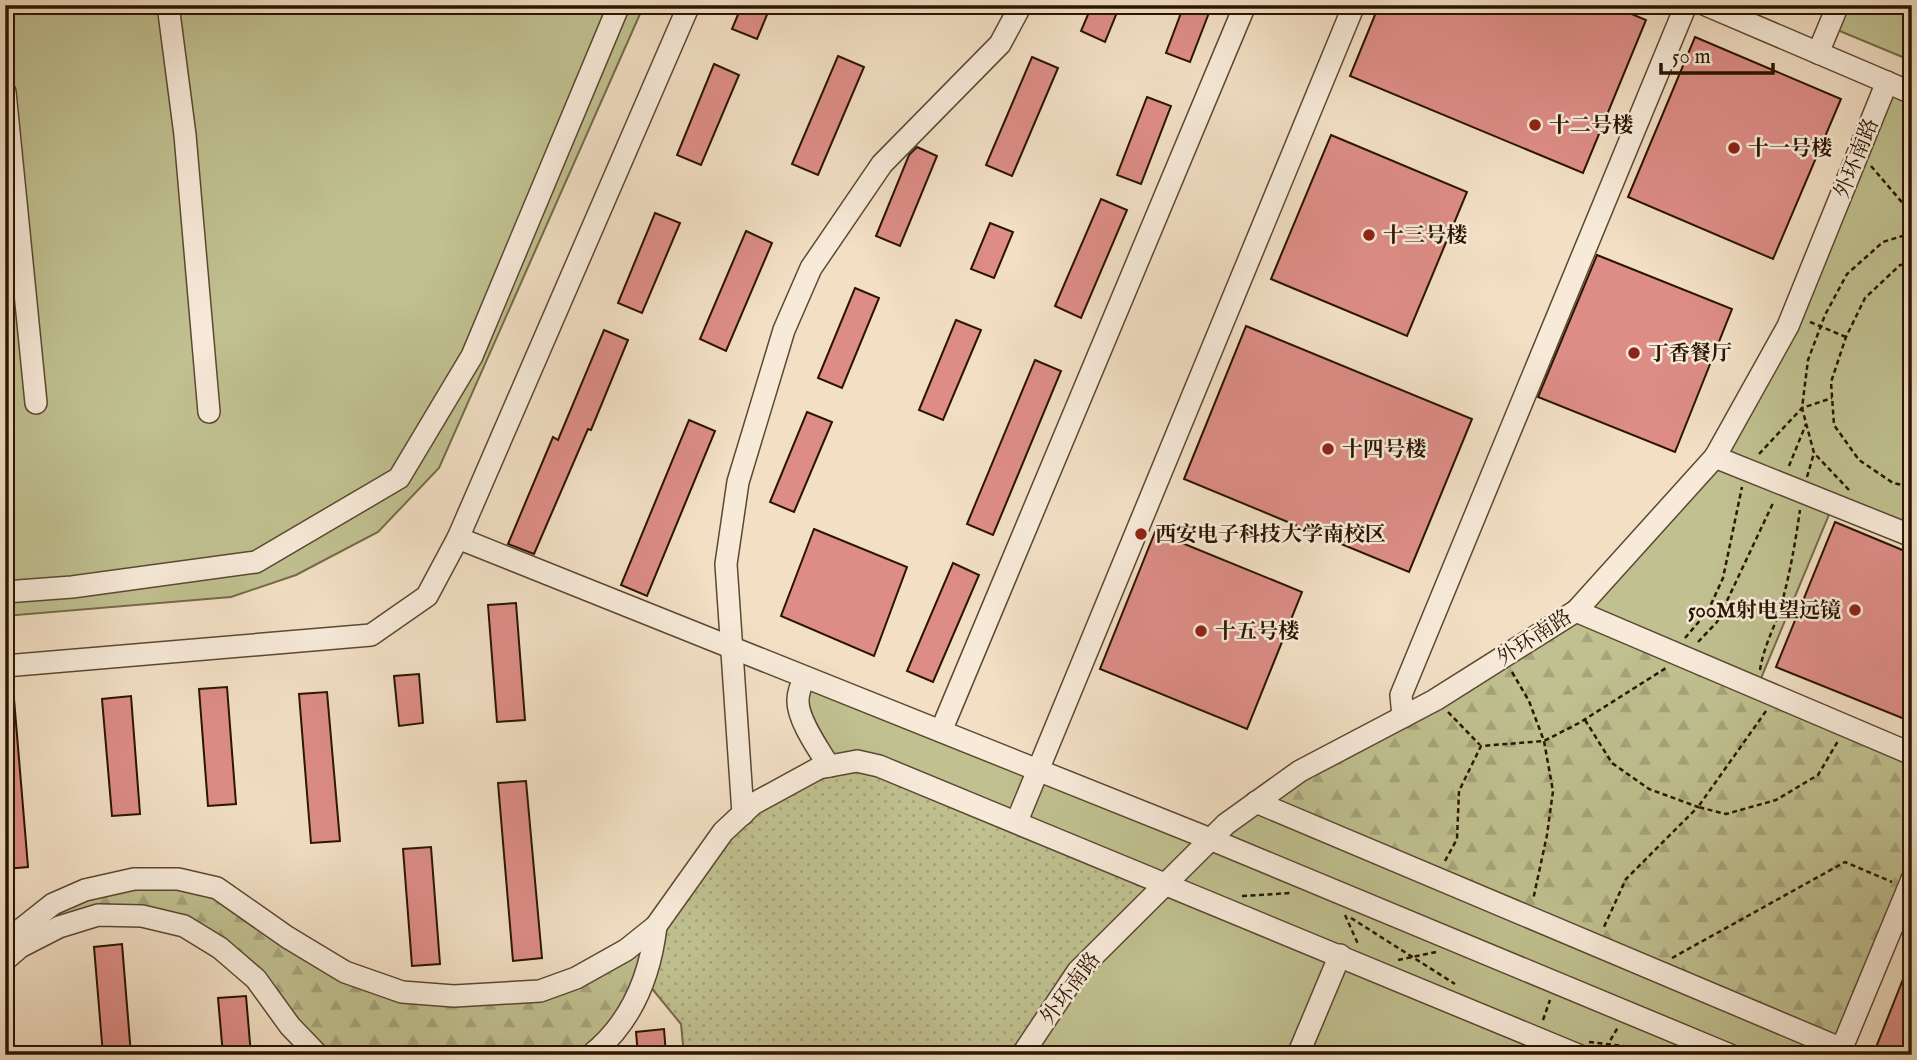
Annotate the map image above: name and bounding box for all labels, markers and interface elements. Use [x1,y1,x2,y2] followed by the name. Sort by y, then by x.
[1661,32,1773,76] scale bar
[1672,44,1711,71] text: 50 m
[1549,113,1633,140] place label: 十二号楼
[1829,115,1886,203] street label: 外环南路
[1527,117,1543,133] marker: 十二号楼
[1748,136,1832,163] place label: 十一号楼
[1726,140,1742,156] marker: 十一号楼
[1383,223,1467,250] place label: 十三号楼
[1361,227,1377,243] marker: 十三号楼
[1648,341,1732,368] place label: 丁香餐厅
[1626,345,1642,361] marker: 丁香餐厅
[1342,437,1426,464] place label: 十四号楼
[1320,441,1336,457] marker: 十四号楼
[1155,522,1386,549] place label: 西安电子科技大学南校区
[1133,526,1149,542] marker: 西安电子科技大学南校区
[1688,598,1841,625] place label: 500M射电望远镜
[1847,602,1863,618] marker: 500M射电望远镜
[1492,604,1577,672] street label: 外环南路
[1215,619,1299,646] place label: 十五号楼
[1193,623,1209,639] marker: 十五号楼
[1035,947,1107,1031] street label: 外环南路

